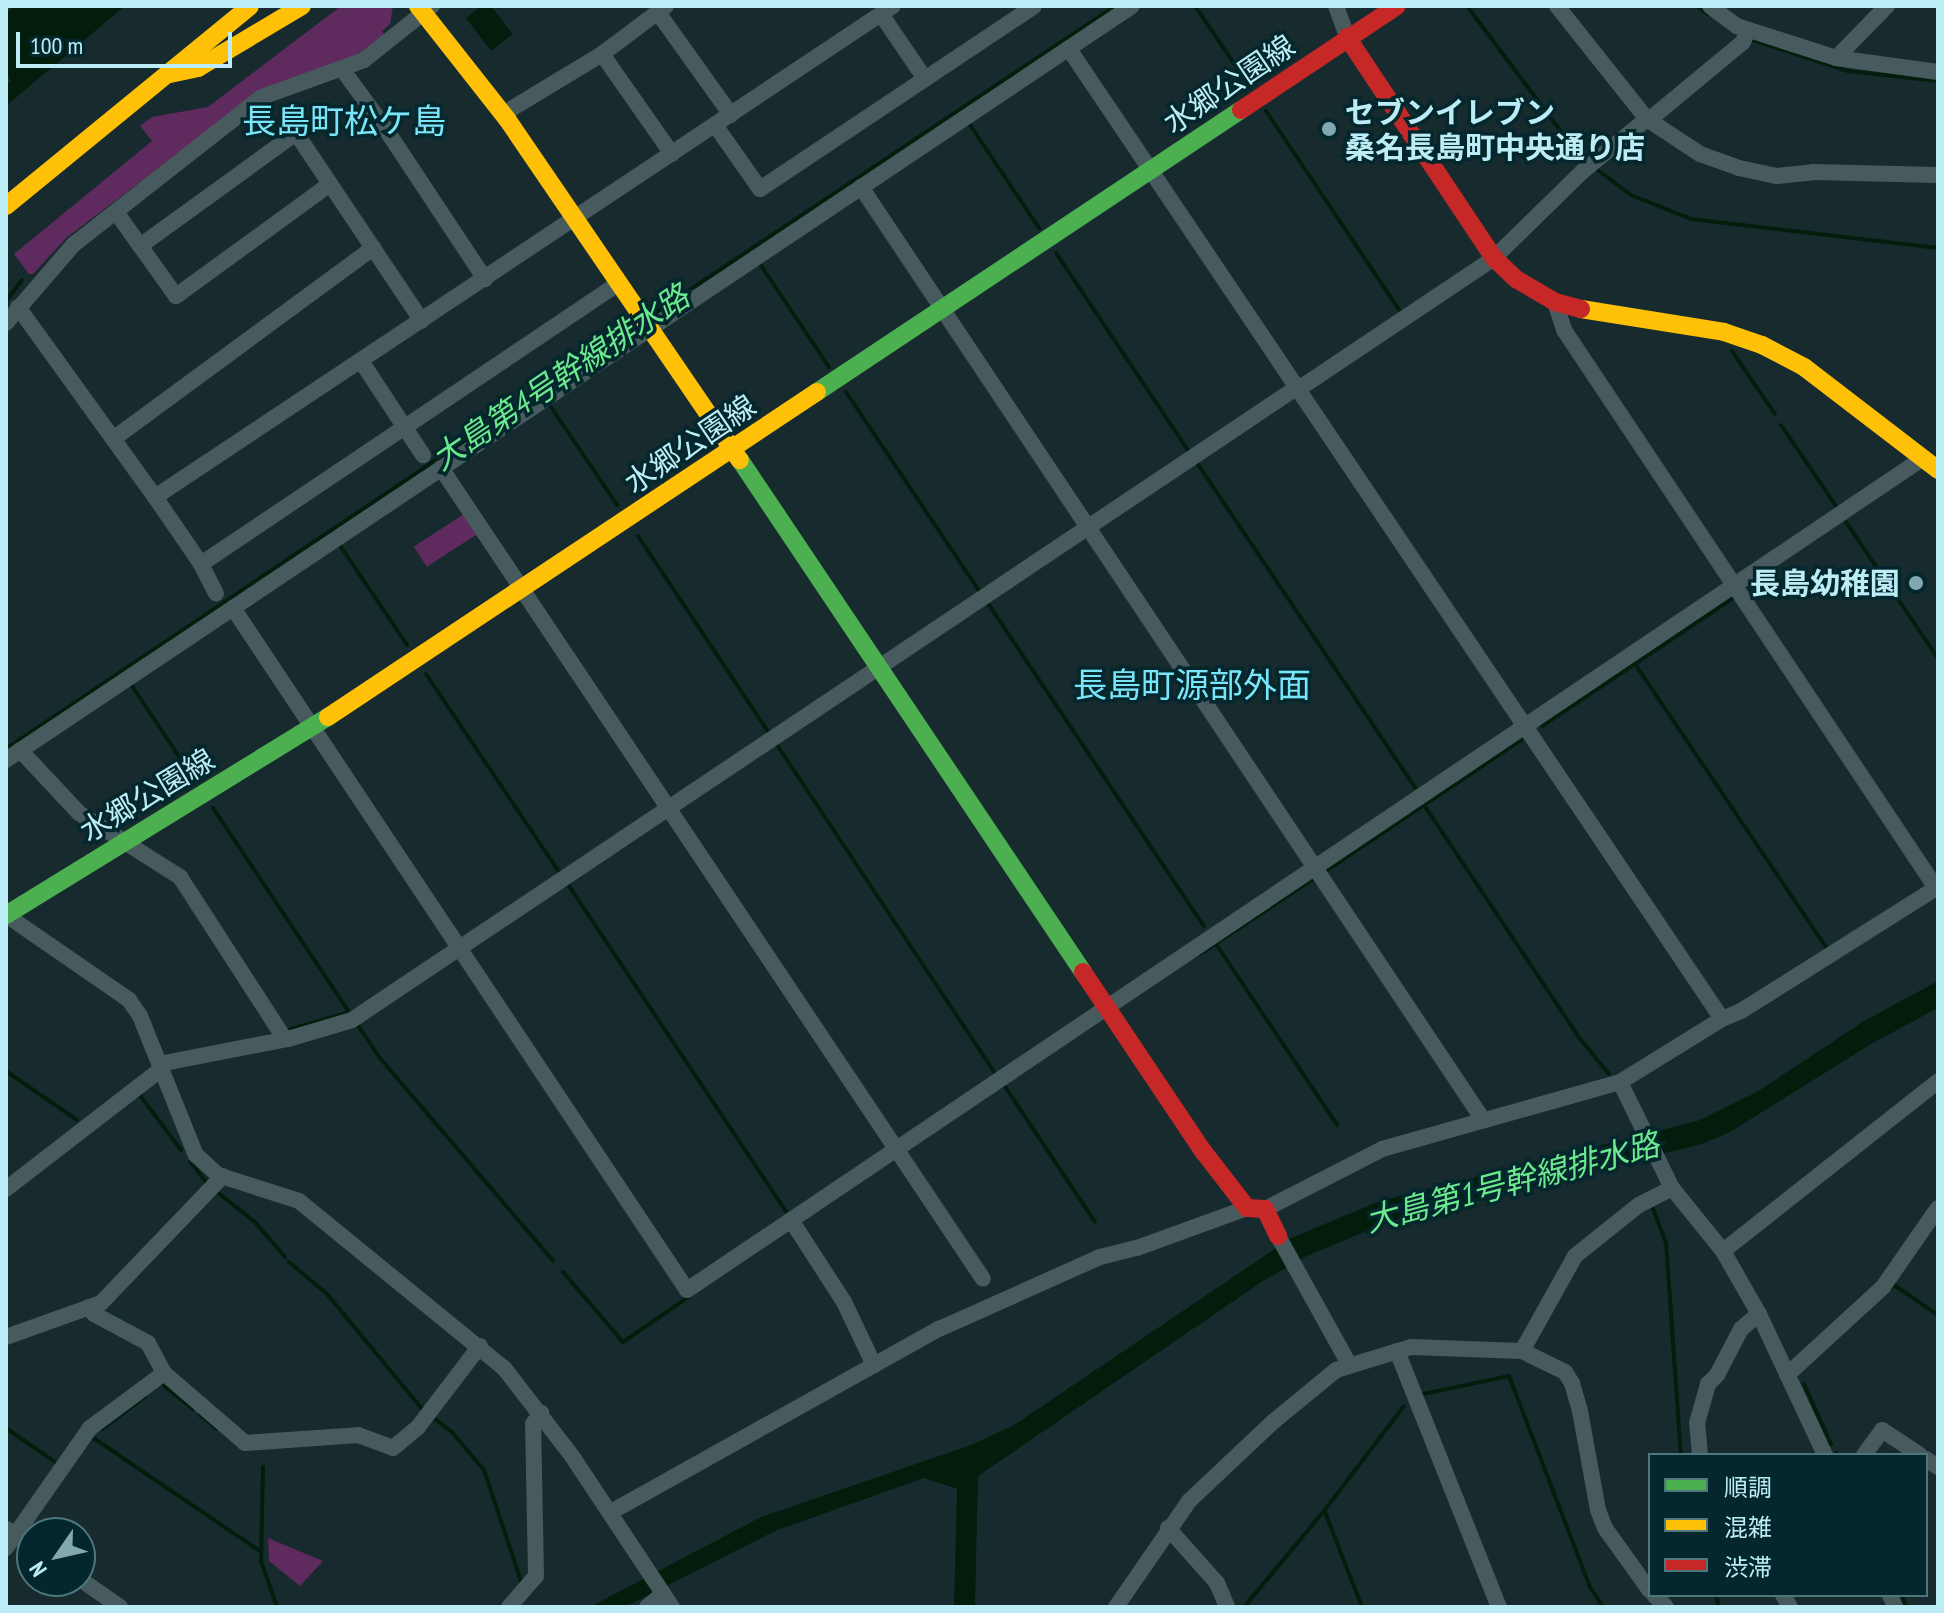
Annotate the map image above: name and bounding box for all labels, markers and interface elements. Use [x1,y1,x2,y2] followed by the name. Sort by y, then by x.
[20,16,236,66] scale bar
[1157,27,1301,141] street label: 水郷公園線
[30,30,83,61] text: 100 m
[1345,94,1645,164] place label: セブンイレブン 桑名長島町中央通り店
[242,101,446,141] district label: 長島町松ケ島
[1320,120,1338,138] marker: セブンイレブン 桑名長島町中央通り店
[424,277,696,477] water label: 大島第4号幹線排水路
[618,387,762,501] street label: 水郷公園線
[1750,565,1900,601] place label: 長島幼稚園
[1907,574,1925,592] marker: 長島幼稚園
[1073,665,1311,705] district label: 長島町源部外面
[73,741,221,849] street label: 水郷公園線
[1361,1124,1663,1240] water label: 大島第1号幹線排水路
[1648,1453,1928,1597] legend
[1724,1472,1772,1503] text: 順調
[1724,1512,1772,1543] text: 混雑
[16,1517,96,1597] north arrow
[1724,1552,1772,1583] text: 渋滞
[23,1557,53,1582] text: N

